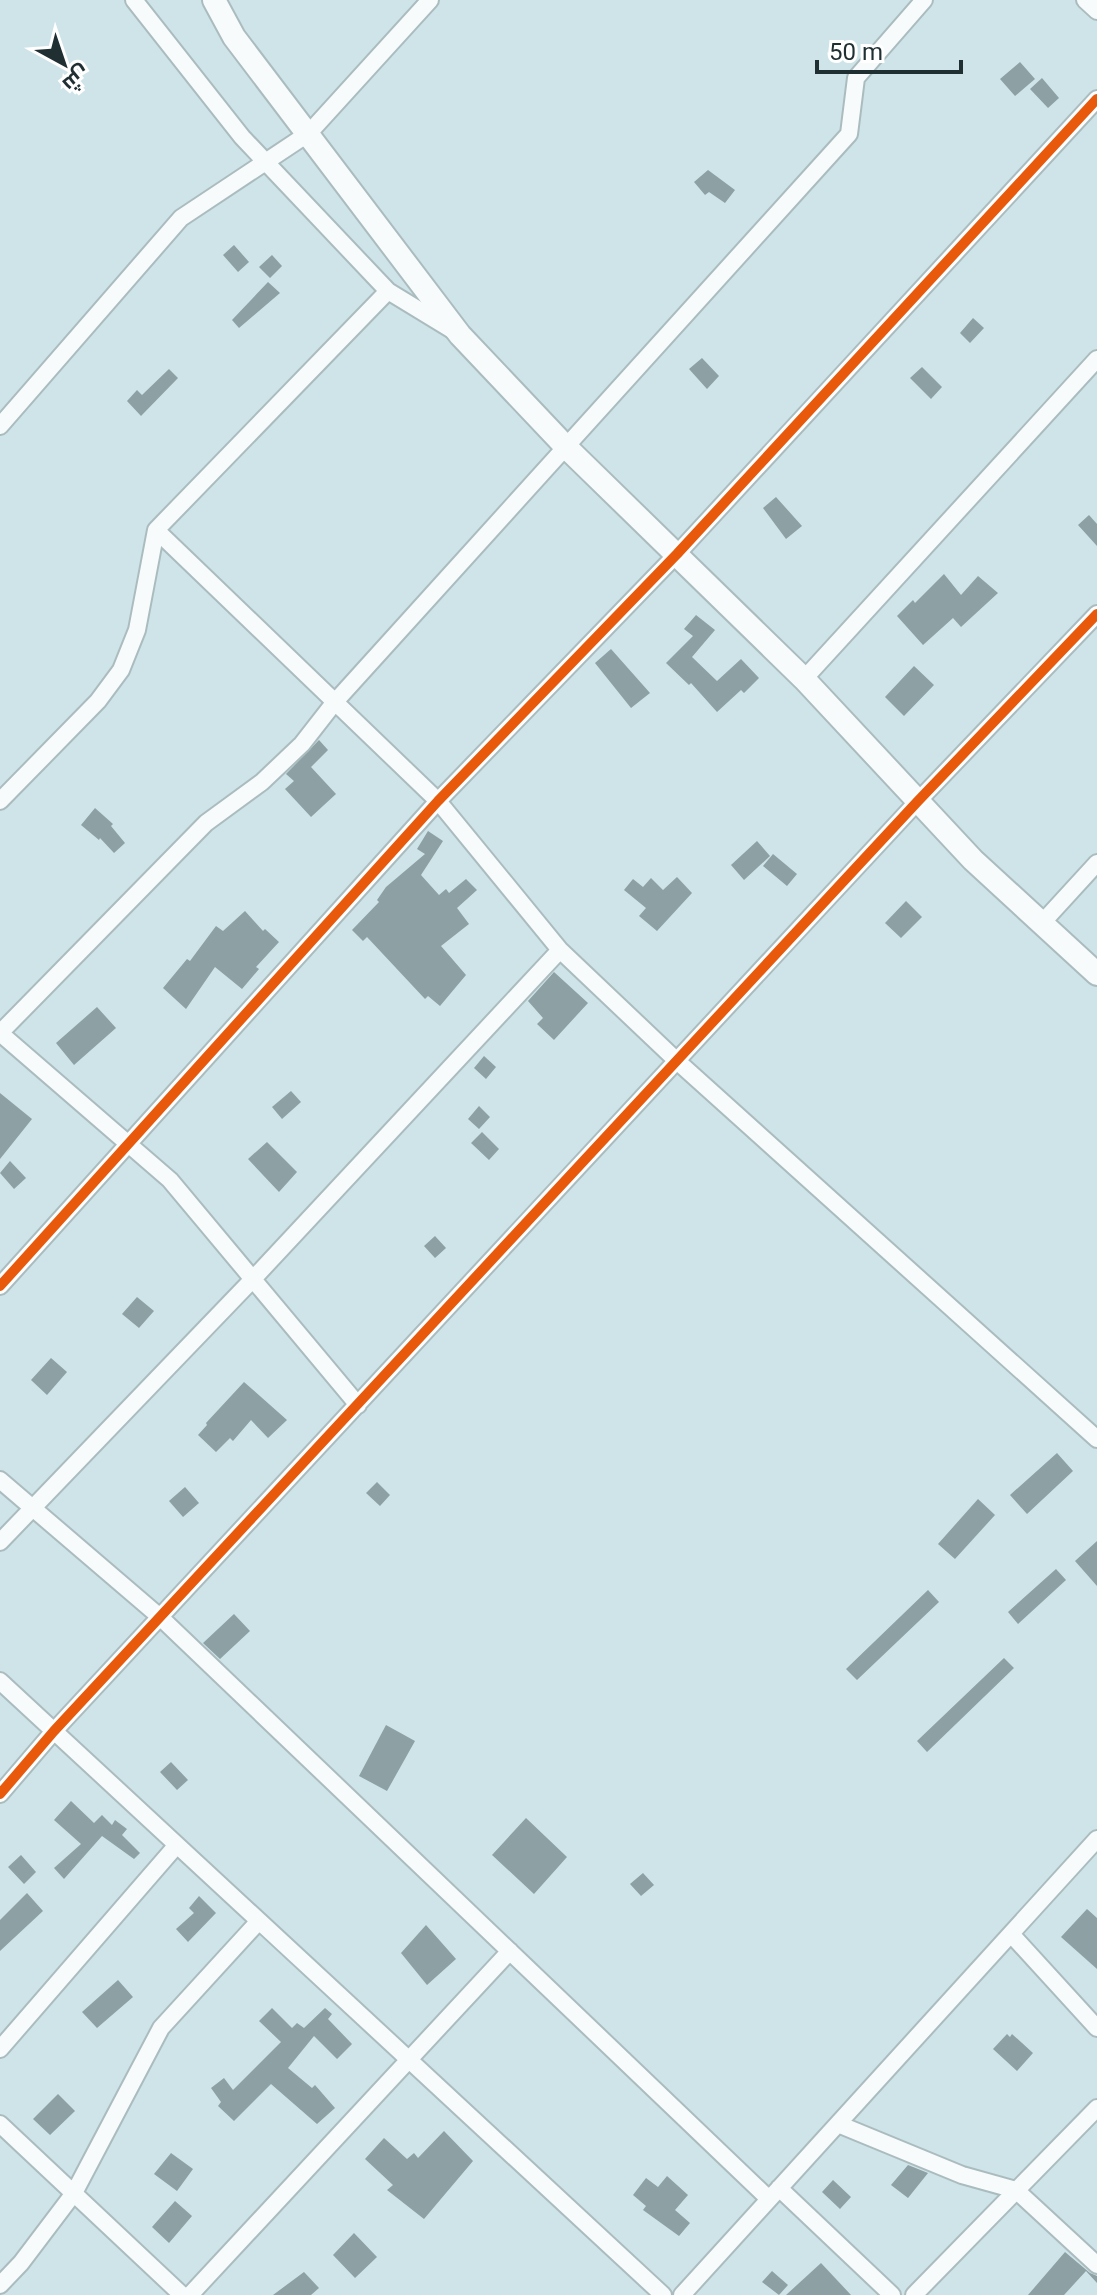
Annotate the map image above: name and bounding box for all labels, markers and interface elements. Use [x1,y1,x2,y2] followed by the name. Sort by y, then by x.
[24,24,104,104] north arrow
[817,24,961,74] scale bar
[829,38,883,66] text: 50 m
[57,60,95,98] text: ش

